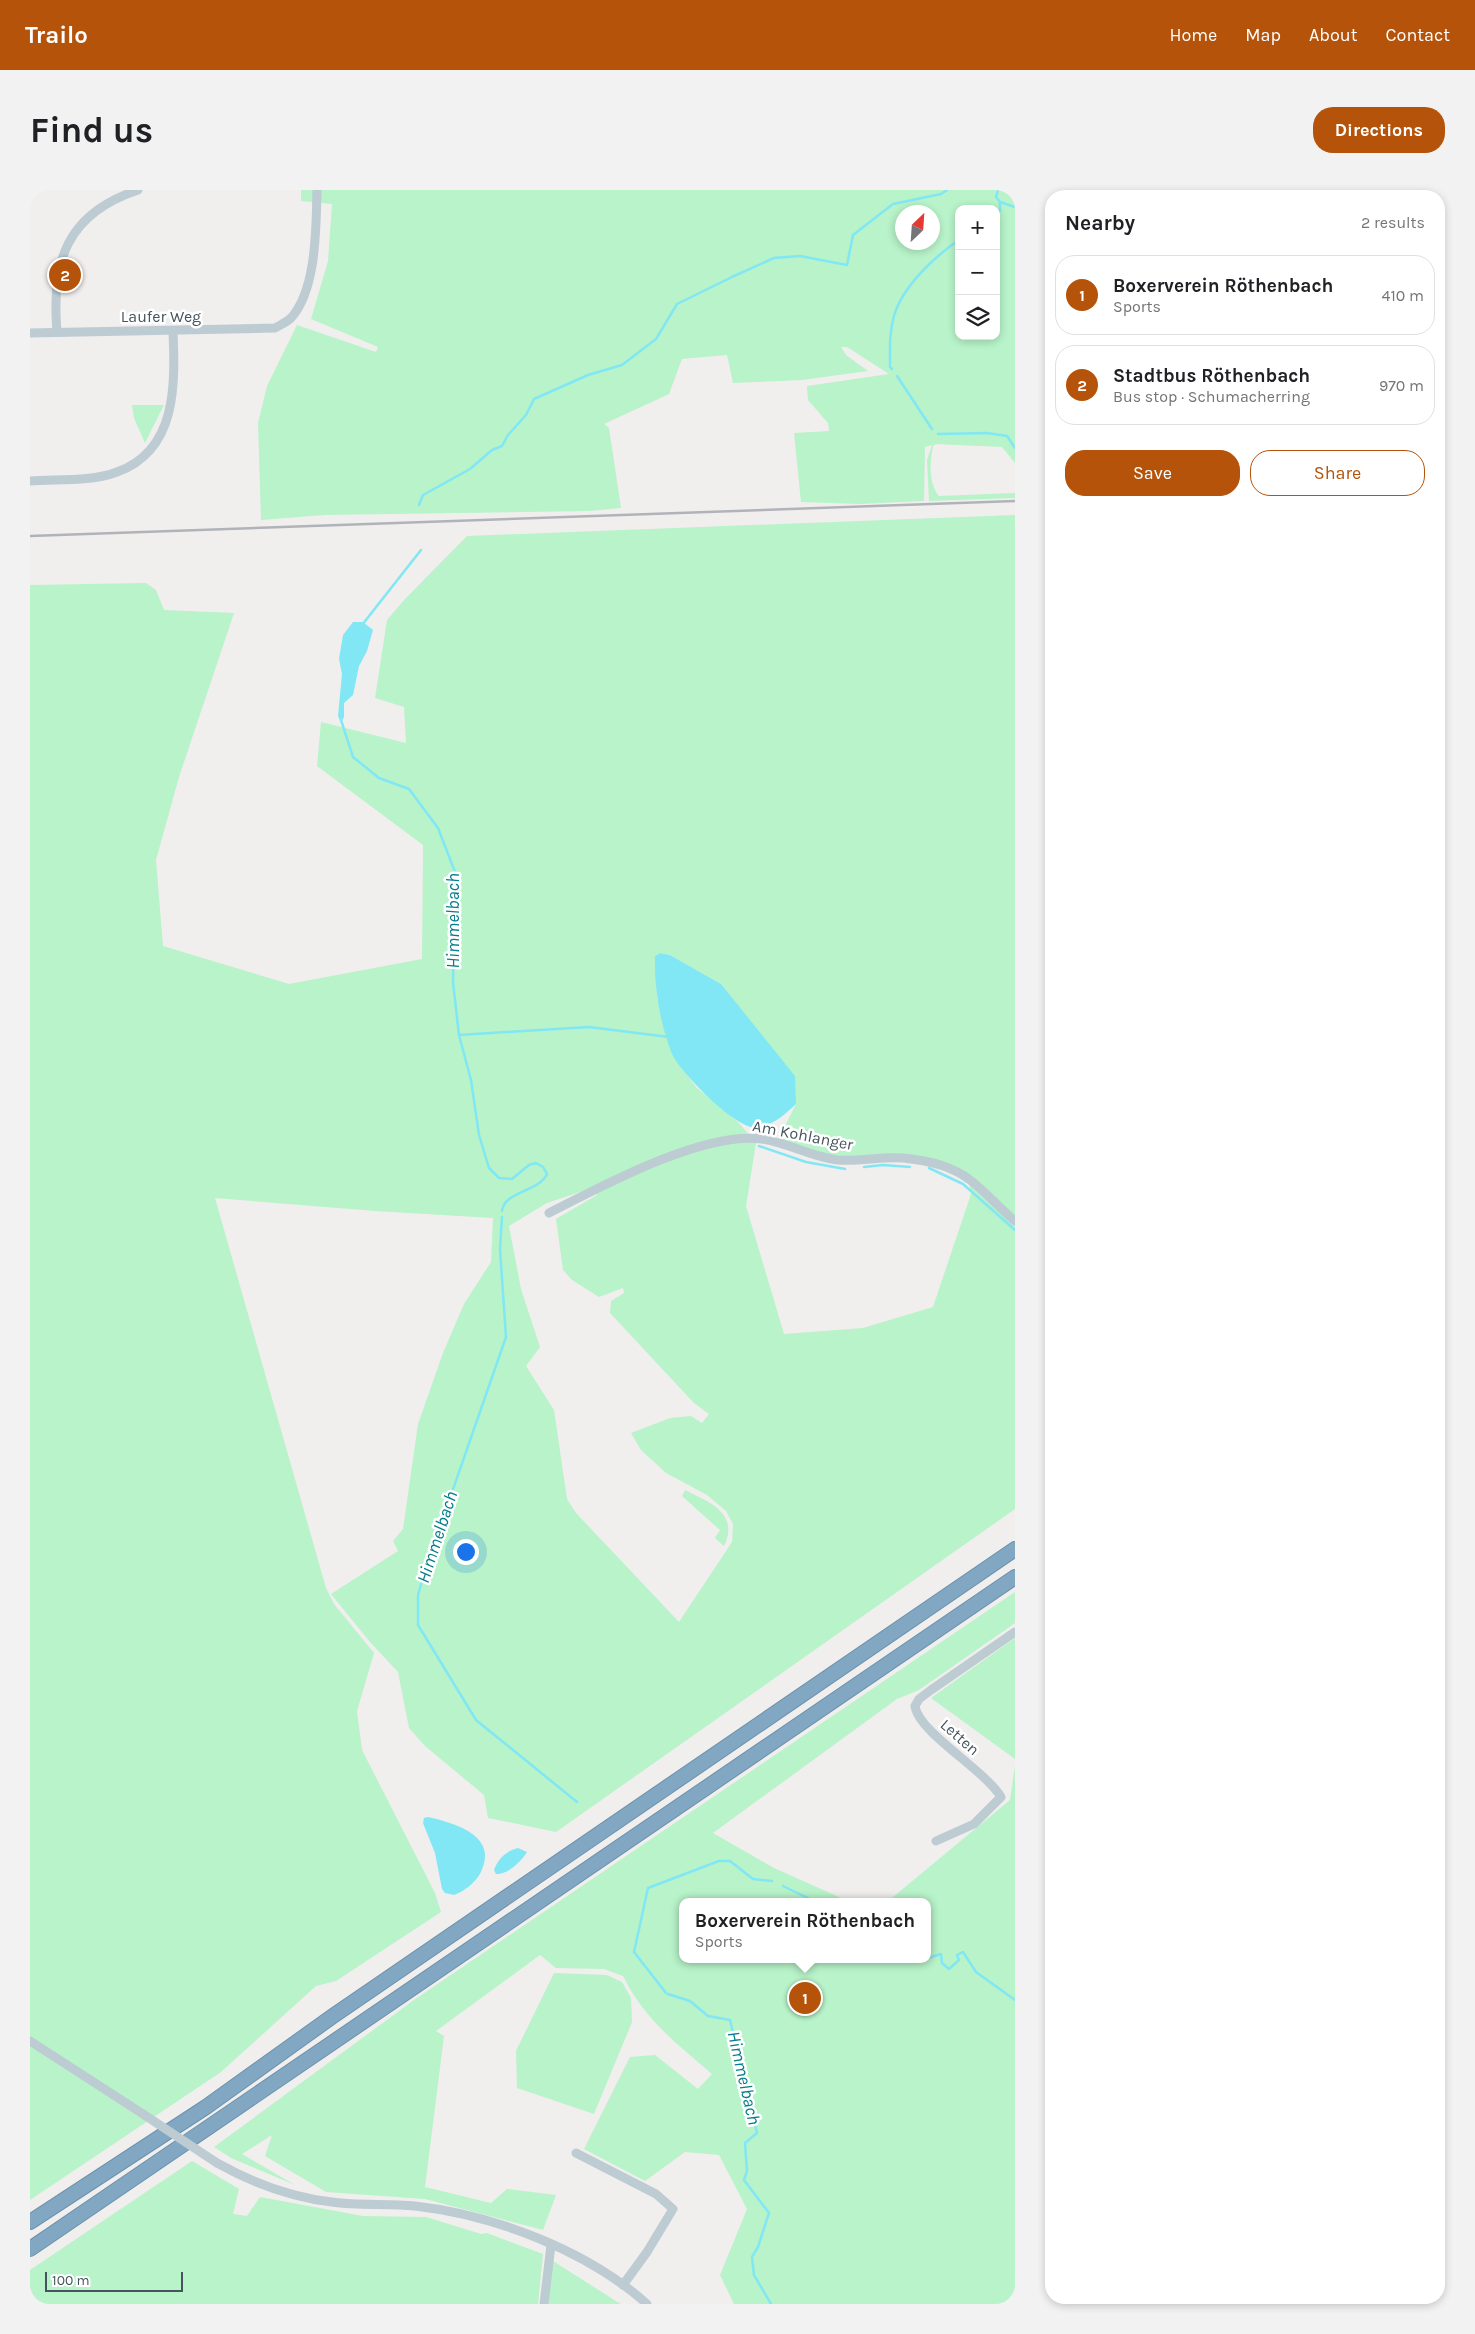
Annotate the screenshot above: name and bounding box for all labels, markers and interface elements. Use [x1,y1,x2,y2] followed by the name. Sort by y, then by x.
[25,21,88,49] text: Trailo
[1169,24,1217,46] text: Home
[1245,24,1281,46] text: Map
[1309,24,1358,46] text: About
[1386,24,1450,46] text: Contact
[1313,107,1445,153] button: Directions
[30,110,153,151] text: Find us
[895,205,940,250] north arrow
[955,205,1000,340] map controls
[955,205,1000,250] button: +
[1065,211,1135,235] text: Nearby
[1361,213,1425,232] text: 2 results
[955,250,1000,295] button: −
[49,256,81,294] pin: 2
[1113,275,1333,297] text: Boxerverein Röthenbach
[1079,286,1085,305] text: 1
[1382,286,1424,305] text: 410 m
[955,295,1000,340] button: layers
[1113,297,1161,316] text: Sports
[121,307,201,326] street label: Laufer Weg
[1113,365,1310,387] text: Stadtbus Röthenbach
[1077,376,1087,395] text: 2
[1379,376,1424,395] text: 970 m
[1113,387,1310,406] text: Bus stop · Schumacherring
[1065,450,1240,496] button: Save
[1250,450,1425,496] button: Share
[442,873,464,969] water label: Himmelbach
[751,1116,855,1154] street label: Am Kohlanger
[412,1488,462,1586] water label: Himmelbach
[453,1539,479,1565] your location
[937,1715,983,1759] street label: Letten
[679,1898,931,1963] popup
[695,1910,915,1932] text: Boxerverein Röthenbach
[695,1932,743,1951] text: Sports
[789,1979,821,2017] pin: 1
[723,2029,765,2127] water label: Himmelbach
[45,2269,182,2292] scale bar
[52,2272,90,2289] text: 100 m

